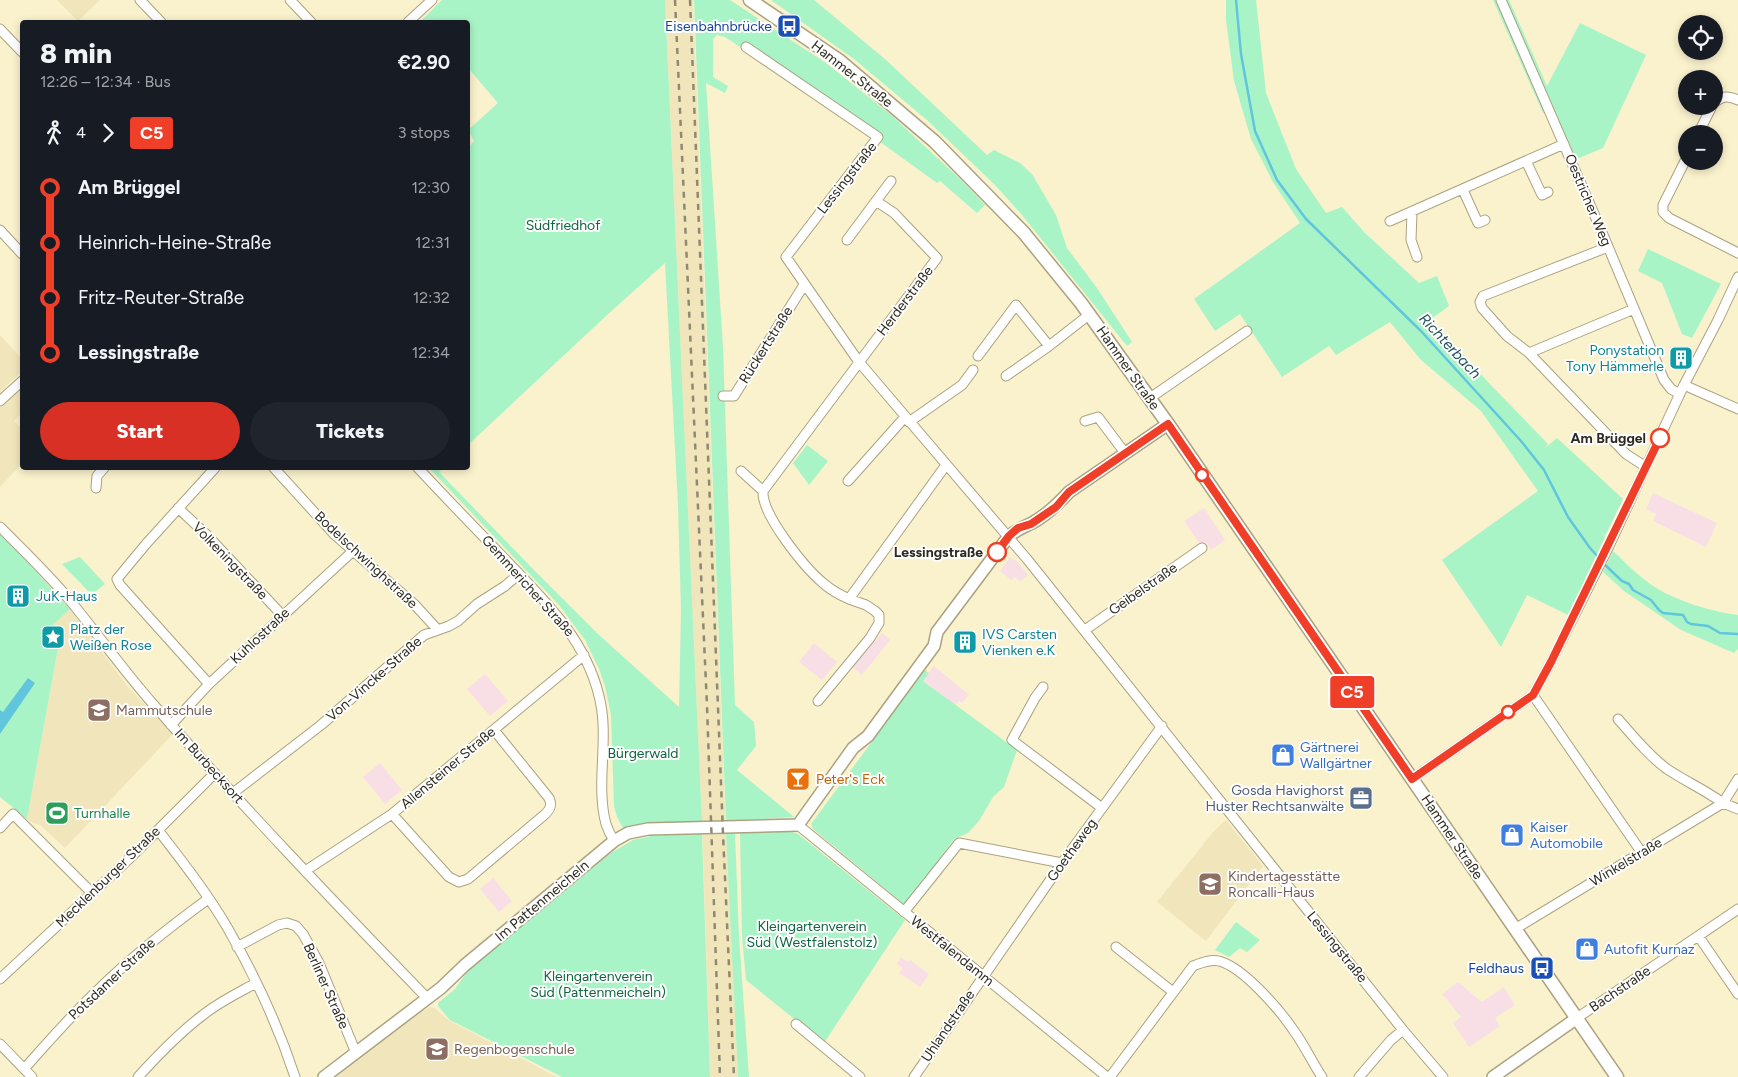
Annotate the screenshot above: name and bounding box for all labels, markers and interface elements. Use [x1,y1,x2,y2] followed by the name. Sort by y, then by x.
[776,13,802,39] bus stop icon: Eisenbahnbrücke
[1678,15,1723,170] map controls
[1678,15,1723,60] button: locate
[665,18,772,35] place label: Eisenbahnbrücke
[40,36,112,70] text: 8 min
[808,37,896,111] street label: Hammer Straße
[398,51,450,74] text: €2.90
[1678,70,1723,115] button: +
[40,72,171,91] text: 12:26 – 12:34 · Bus
[40,119,68,147] icon: walk
[94,119,122,147] icon: forward
[140,122,163,144] text: C5
[76,123,86,142] text: 4
[398,123,450,142] text: 3 stops
[1678,125,1723,170] button: −
[814,138,881,217] street label: Lessingstraße
[1561,151,1615,249] street label: Oestricher Weg
[78,176,180,199] text: Am Brüggel
[411,178,450,197] text: 12:30
[526,217,601,234] park label: Südfriedhof
[78,231,271,254] text: Heinrich-Heine-Straße
[415,233,450,252] text: 12:31
[873,263,937,339] street label: Herderstraße
[78,286,244,309] text: Fritz-Reuter-Straße
[413,288,450,307] text: 12:32
[736,303,797,387] street label: Rückertstraße
[1415,310,1485,382] water label: Richterbach
[1093,323,1163,414] street label: Hammer Straße
[78,341,199,364] text: Lessingstraße
[1566,342,1664,375] place label: Ponystation Tony Hämmerle
[412,343,450,362] text: 12:34
[1668,345,1694,371] building icon: Ponystation Tony Hämmerle
[40,402,240,460] button: Start
[250,402,450,460] button: Tickets
[1650,428,1670,448] marker: Am Brüggel
[1571,430,1646,447] place label: Am Brüggel
[1195,468,1209,482] unlabelled marker
[311,508,421,612] street label: Bodelschwinghstraße
[189,519,271,603] street label: Volkeningstraße
[478,532,578,640] street label: Gemmericher Straße
[987,542,1007,562] marker: Lessingstraße
[894,544,983,561] place label: Lessingstraße
[1105,559,1181,619] street label: Geibelstraße
[5,583,31,609] building icon: JuK-Haus
[36,588,97,605] place label: JuK-Haus
[227,604,293,668] street label: Kuhlostraße
[70,621,152,654] place label: Platz der Weißen Rose
[40,624,66,650] place icon: Platz der Weißen Rose
[982,626,1057,659] place label: IVS Carsten Vienken e.K
[952,629,978,655] building icon: IVS Carsten Vienken e.K
[323,633,425,725] street label: Von-Vincke-Straße
[1330,676,1374,708] line badge: C5
[1340,681,1364,703] text: C5
[86,697,112,723] school or university icon: Mammutschule
[116,702,213,719] place label: Mammutschule
[1501,705,1515,719] unlabelled marker
[397,723,499,813] street label: Allensteiner Straße
[171,725,247,807] street label: Im Burbecksort
[1300,739,1372,772] place label: Gärtnerei Wallgärtner
[1270,742,1296,768] shop icon: Gärtnerei Wallgärtner
[608,745,678,762] park label: Bürgerwald
[785,766,811,792] bar icon: Peter's Eck
[816,771,885,788] place label: Peter's Eck
[1206,782,1344,815] place label: Gosda Havighorst Huster Rechtsanwälte
[1348,785,1374,811] office icon: Gosda Havighorst Huster Rechtsanwälte
[1417,791,1487,883] street label: Hammer Straße
[44,800,70,826] sports icon: Turnhalle
[74,805,131,822] place label: Turnhalle
[1043,815,1101,885] street label: Goetheweg
[1530,819,1603,852] place label: Kaiser Automobile
[1499,822,1525,848] shop icon: Kaiser Automobile
[52,823,164,931] street label: Mecklenburger Straße
[1587,834,1665,890] street label: Winkelstraße
[492,857,592,945] street label: Im Pattenmeicheln
[1228,868,1340,901] place label: Kindertagesstätte Roncalli-Haus
[1197,871,1223,897] school or university icon: Kindertagesstätte Roncalli-Haus
[1303,908,1371,986] street label: Lessingstraße
[907,912,997,990] street label: Westfalendamm
[747,918,878,951] park label: Kleingartenverein Süd (Westfalenstolz)
[65,934,159,1024] street label: Potsdamer Straße
[1574,936,1600,962] shop icon: Autofit Kurnaz
[299,940,353,1032] street label: Berliner Straße
[1604,941,1695,958] place label: Autofit Kurnaz
[1529,955,1555,981] bus stop icon: Feldhaus
[1468,960,1524,977] place label: Feldhaus
[1586,962,1654,1016] street label: Bachstraße
[530,968,666,1001] park label: Kleingartenverein Süd (Pattenmeicheln)
[918,986,978,1065] street label: Uhlandstraße
[424,1036,450,1062] school or university icon: Regenbogenschule
[454,1041,575,1058] place label: Regenbogenschule

